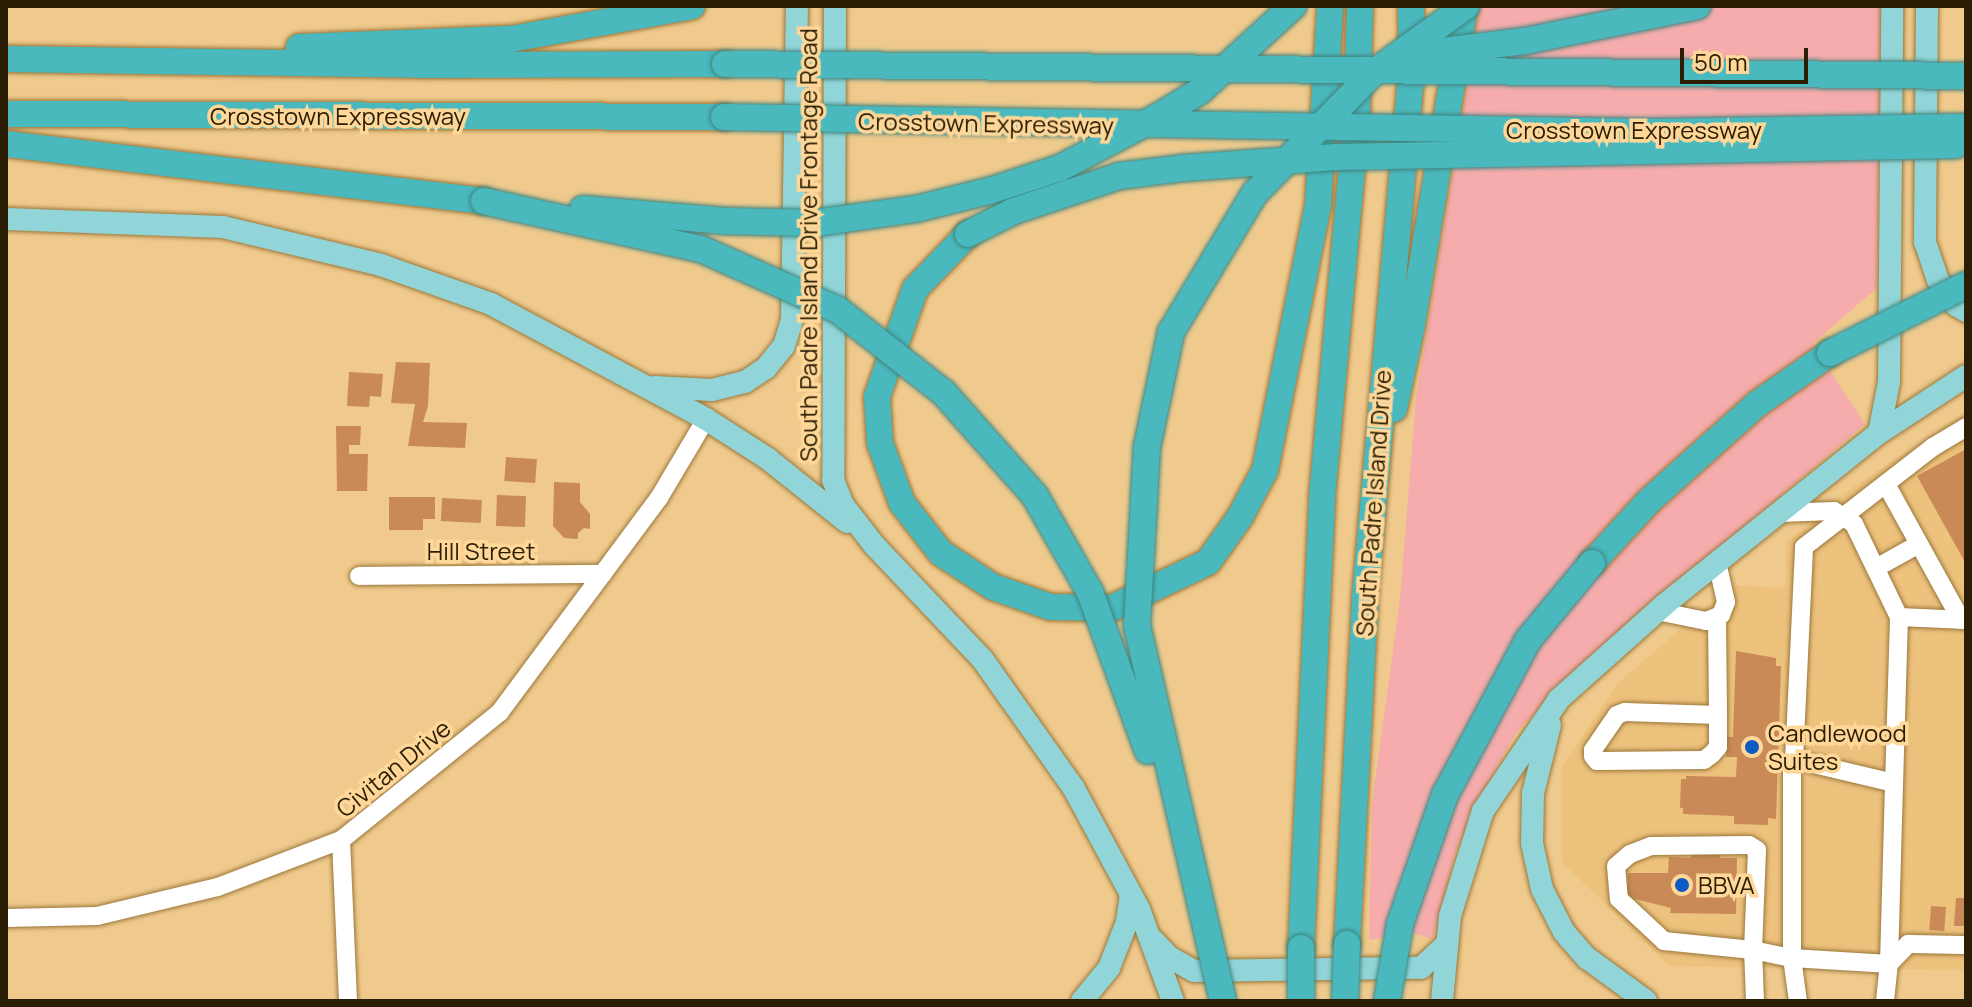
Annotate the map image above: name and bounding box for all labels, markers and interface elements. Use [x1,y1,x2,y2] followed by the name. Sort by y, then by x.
[794,28,822,462] street label: South Padre Island Drive Frontage Road
[1684,32,1812,82] scale bar
[1694,45,1748,78] text: 50 m
[210,102,466,130] street label: Crosstown Expressway
[858,106,1114,140] street label: Crosstown Expressway
[1506,116,1762,144] street label: Crosstown Expressway
[1349,369,1397,637] street label: South Padre Island Drive
[427,537,535,565] street label: Hill Street
[330,713,456,823] street label: Civitan Drive
[1768,719,1907,775] place label: Candlewood Suites
[1743,738,1761,756] marker: Candlewood Suites
[1698,871,1755,899] place label: BBVA
[1673,876,1691,894] marker: BBVA

